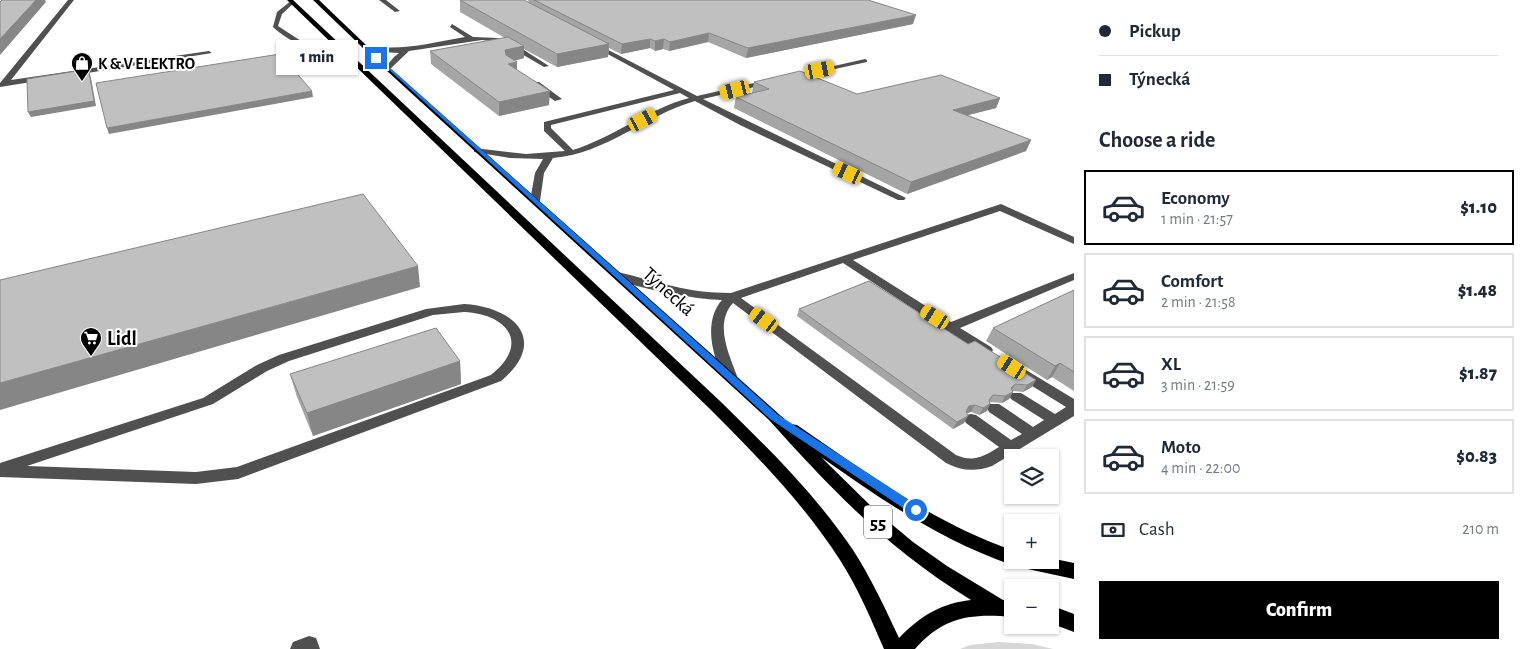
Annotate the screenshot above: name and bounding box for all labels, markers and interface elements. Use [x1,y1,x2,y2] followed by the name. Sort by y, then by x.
[1129,22,1181,41] text: Pickup
[276,40,358,76] callout: 1 min
[365,47,387,69] route end
[300,49,334,65] text: 1 min
[70,51,94,82] shop icon: K & V ELEKTRO
[98,56,195,72] place label: K & V ELEKTRO
[803,60,836,80] car
[1129,70,1190,89] text: Týnecká
[718,79,751,101] car
[626,106,659,134] car
[1099,129,1215,151] text: Choose a ride
[831,160,864,186] car
[1101,185,1146,230] icon: car
[1161,189,1230,208] text: Economy
[1460,198,1497,217] text: $1.10
[1161,211,1233,227] text: 1 min · 21:57
[639,263,698,320] street label: Týnecká
[1101,268,1146,313] icon: car
[1161,272,1223,291] text: Comfort
[1458,281,1497,300] text: $1.48
[1161,294,1236,310] text: 2 min · 21:58
[918,303,951,331] car
[747,305,780,335] car
[79,326,103,357] supermarket icon: Lidl
[107,329,137,349] place label: Lidl
[1101,351,1146,396] icon: car
[995,353,1028,381] car
[1161,355,1181,374] text: XL
[1459,364,1497,383] text: $1.87
[1161,377,1235,393] text: 3 min · 21:59
[1101,434,1146,479] icon: car
[1161,438,1201,457] text: Moto
[1456,447,1497,466] text: $0.83
[1004,449,1059,634] map controls
[1004,449,1059,504] button: layers
[1161,460,1240,476] text: 4 min · 22:00
[905,499,927,521] route start
[864,506,892,538] road number: 55
[1004,514,1059,569] button: +
[1099,516,1127,544] icon: cash
[1139,520,1175,539] text: Cash
[1462,521,1499,537] text: 210 m
[1004,579,1059,634] button: −
[1099,581,1499,639] button: Confirm

